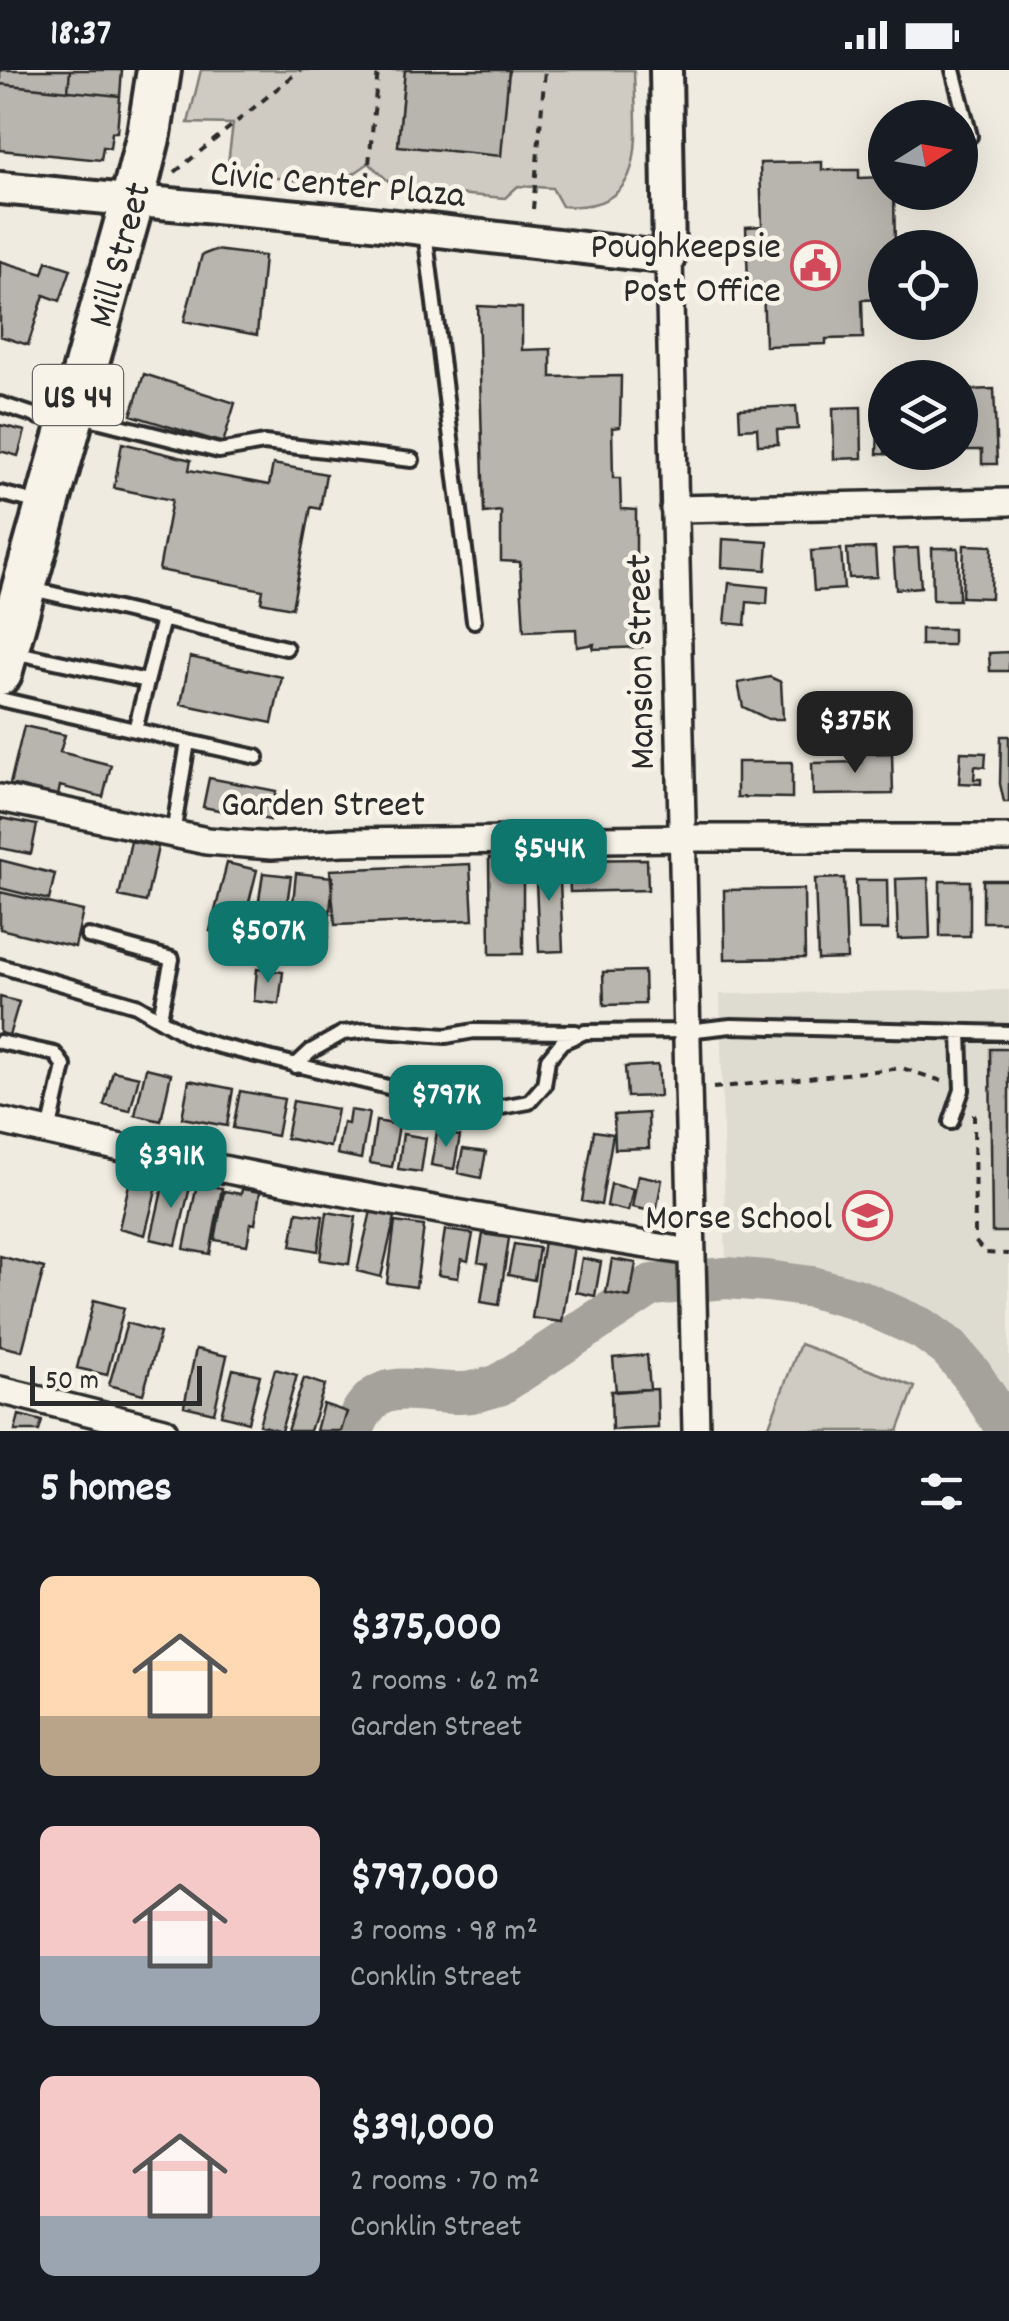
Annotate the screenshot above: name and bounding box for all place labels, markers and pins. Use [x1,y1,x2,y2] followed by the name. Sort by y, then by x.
[590,222,781,321] place label: Poughkeepsie Post Office
[790,240,842,292] public building icon: Poughkeepsie Post Office
[785,691,925,776] pin: $375K
[479,819,619,904] pin: $544K
[198,901,338,986] pin: $507K
[376,1065,516,1150] pin: $797K
[101,1126,241,1211] pin: $391K
[841,1189,893,1241] school or university icon: Morse School
[645,1193,832,1248] place label: Morse School

